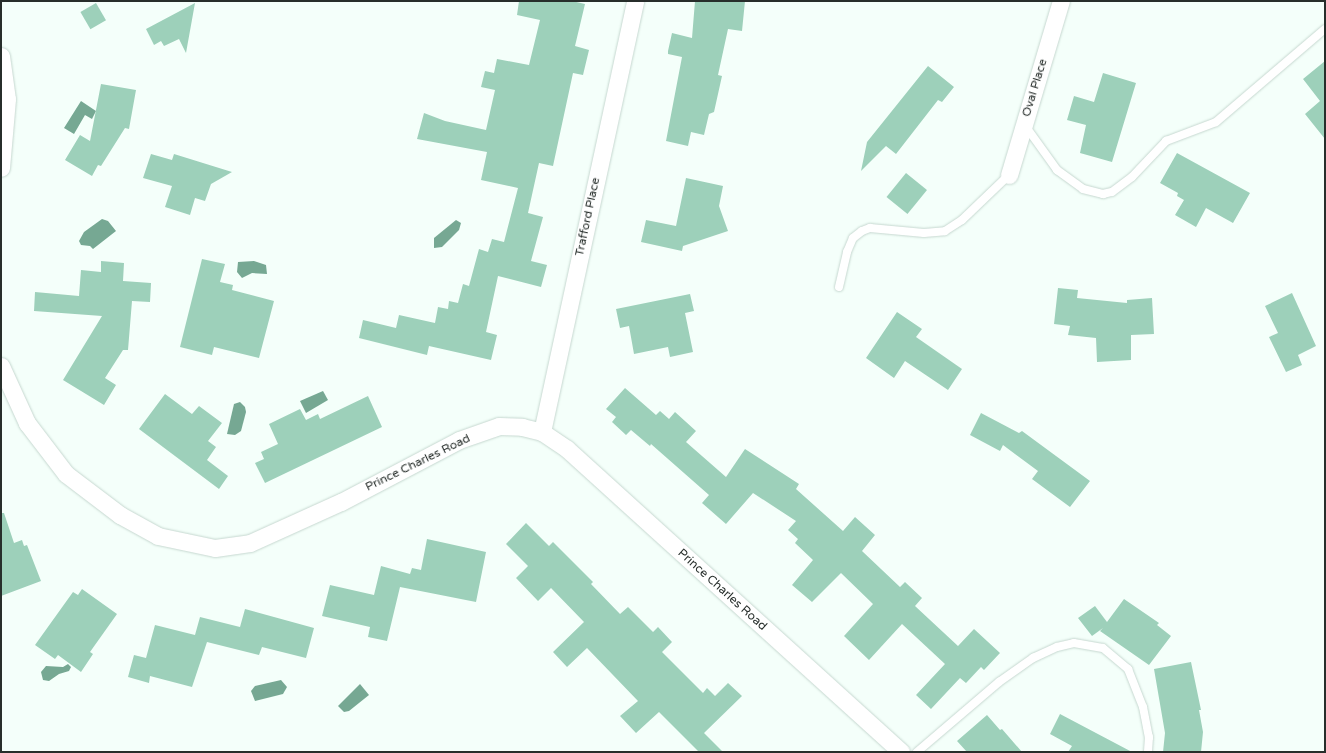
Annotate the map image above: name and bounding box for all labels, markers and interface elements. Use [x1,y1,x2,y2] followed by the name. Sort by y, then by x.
[1019,57,1051,119] street label: Oval Place
[573,176,603,258] street label: Trafford Place
[363,431,473,495] street label: Prince Charles Road
[674,546,770,634] street label: Prince Charles Road

